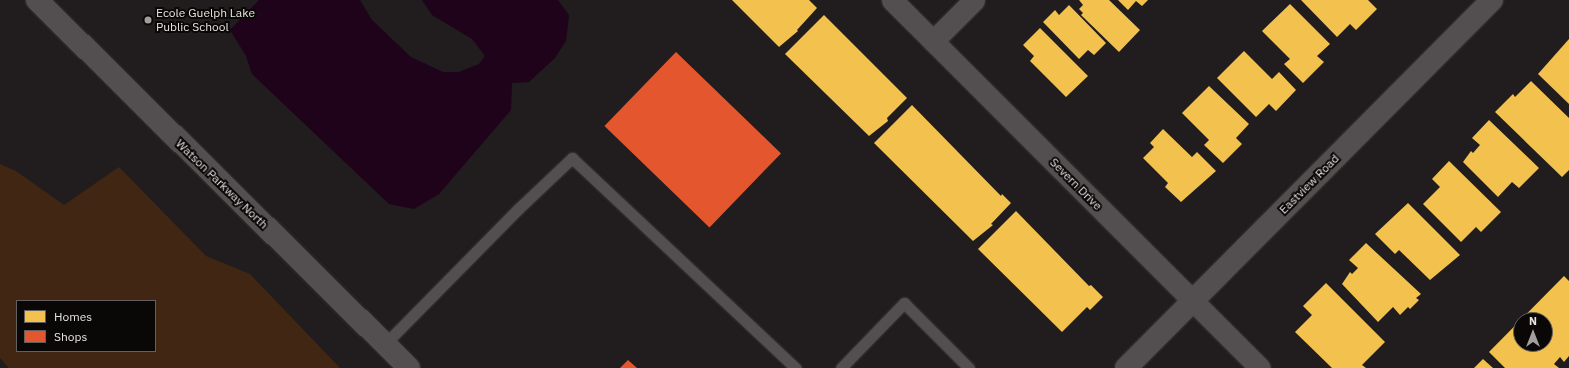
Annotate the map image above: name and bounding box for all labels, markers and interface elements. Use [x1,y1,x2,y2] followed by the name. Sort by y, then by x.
[156,6,255,34] place label: Ecole Guelph Lake Public School
[143,15,153,25] marker: Ecole Guelph Lake Public School
[173,136,271,232] street label: Watson Parkway North
[1276,151,1342,217] street label: Eastview Road
[1047,155,1105,213] street label: Severn Drive
[16,300,156,352] legend
[54,309,92,324] text: Homes
[1513,312,1553,352] north arrow
[1529,314,1537,328] text: N
[54,329,87,344] text: Shops

